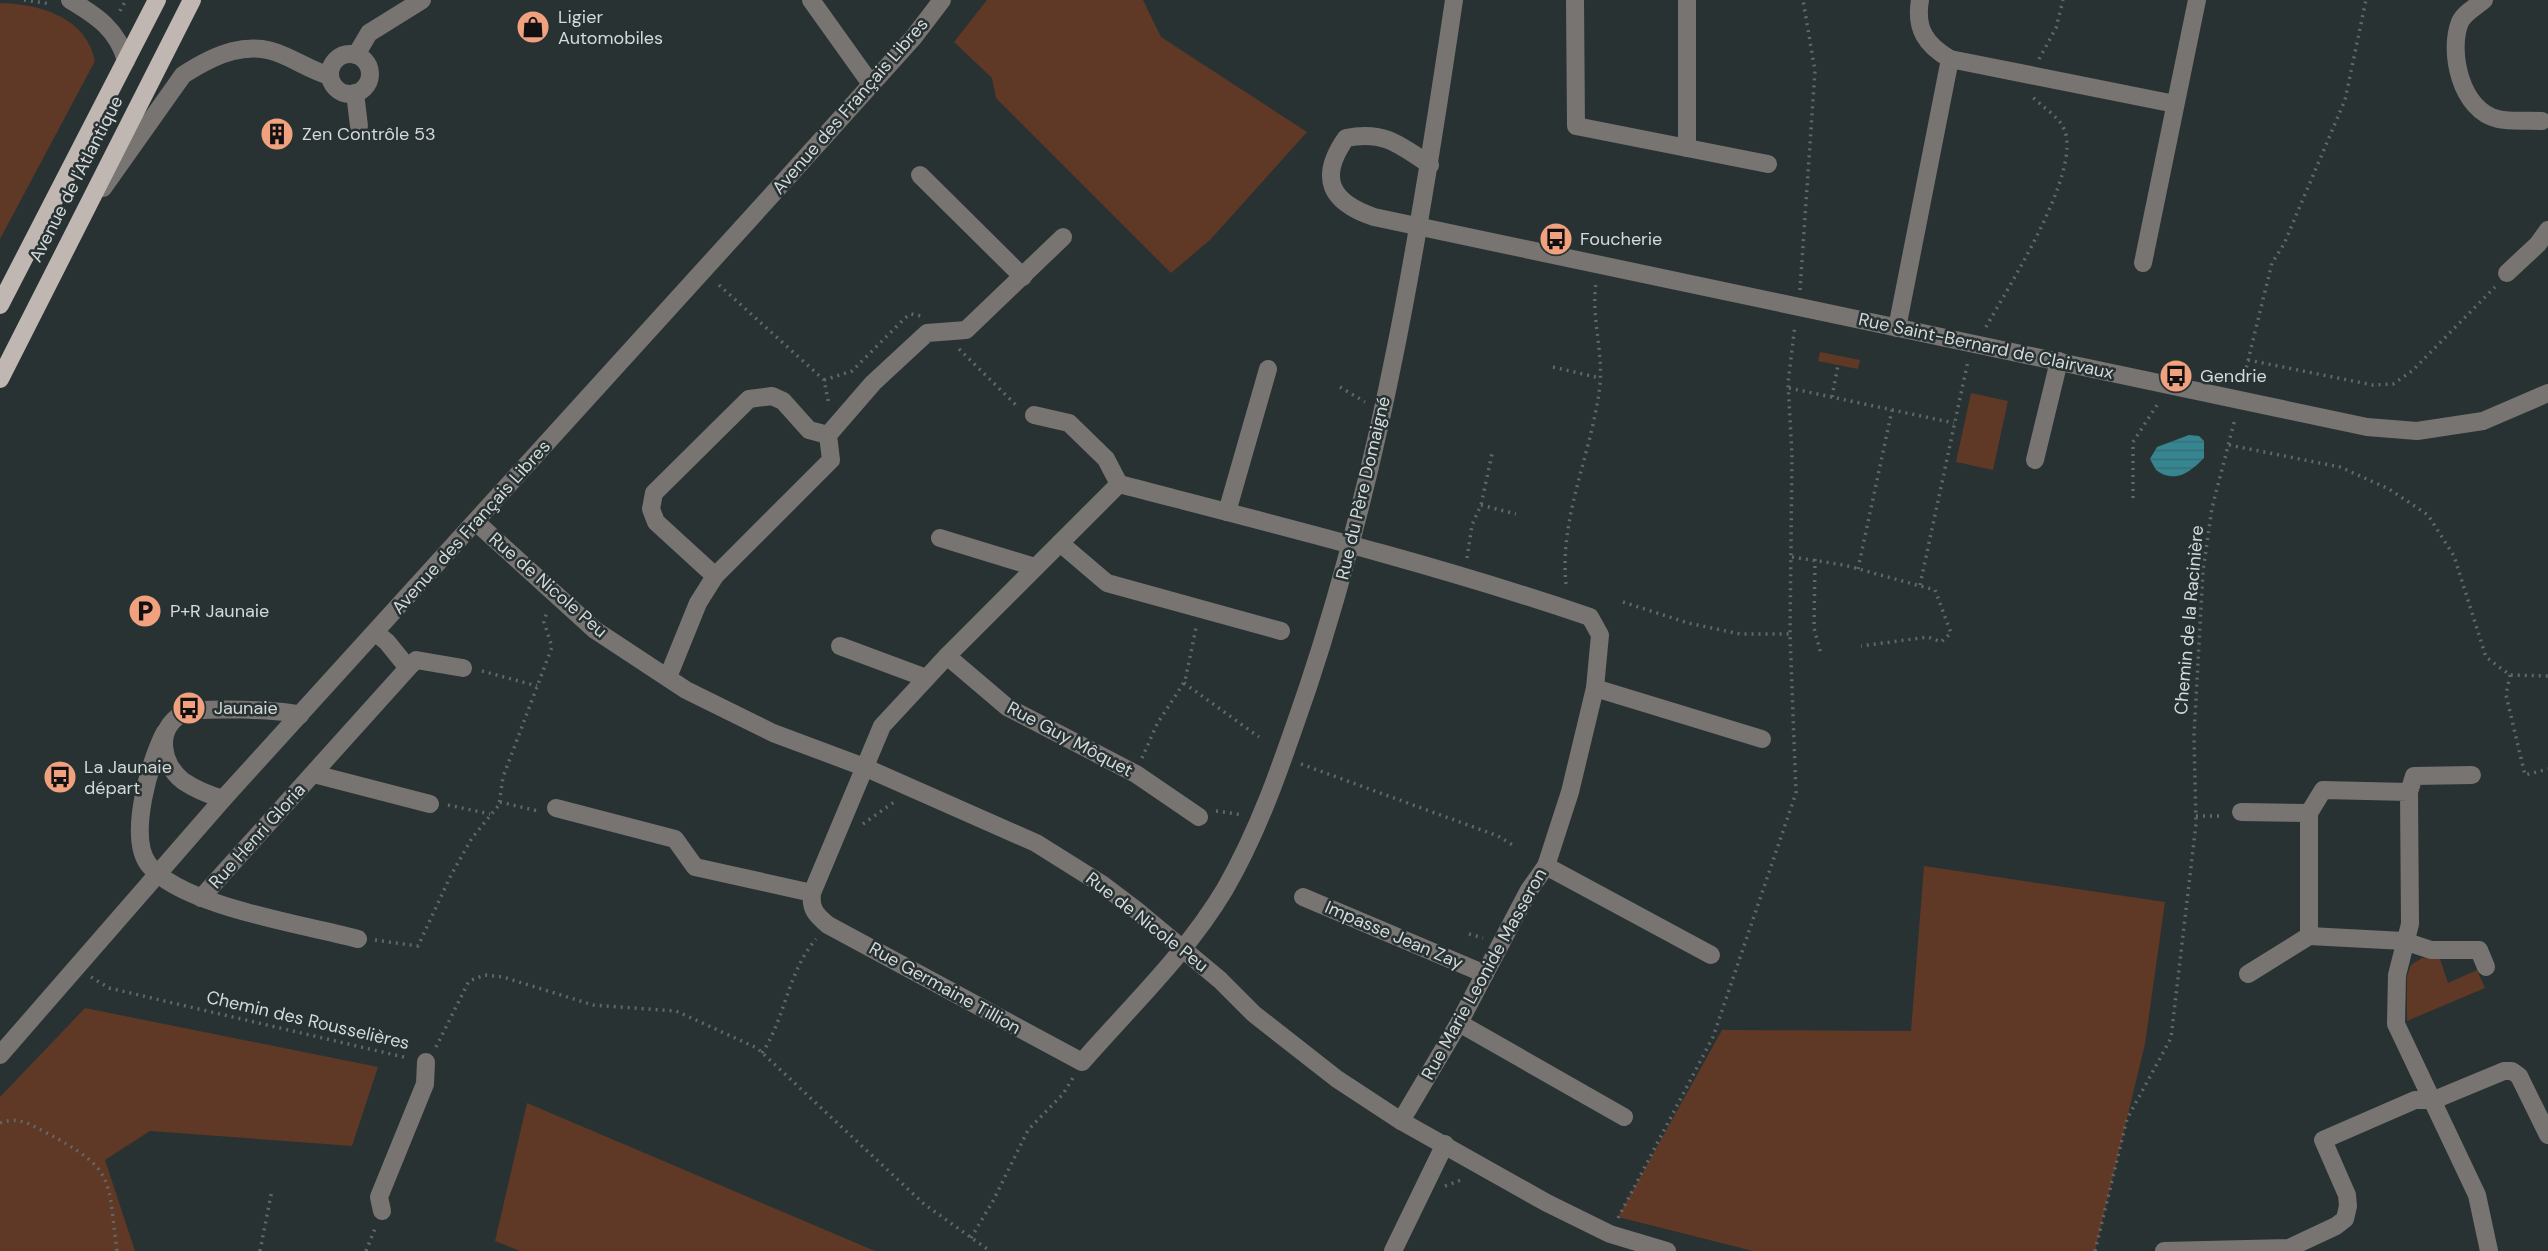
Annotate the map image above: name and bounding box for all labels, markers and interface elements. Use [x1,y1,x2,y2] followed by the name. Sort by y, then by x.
[558,5,663,50] place label: Ligier Automobiles
[514,8,552,46] shop icon: Ligier Automobiles
[767,13,933,199] street label: Avenue des Français Libres
[24,92,128,266] street label: Avenue de l'Atlantique
[258,115,296,153] building icon: Zen Contrôle 53
[302,122,436,146] place label: Zen Contrôle 53
[1537,220,1575,258] bus stop icon: Foucherie
[1580,227,1662,251] place label: Foucherie
[1856,307,2116,385] street label: Rue Saint-Bernard de Clairvaux
[2157,357,2195,395] bus stop icon: Gendrie
[2200,364,2267,388] place label: Gendrie
[1330,394,1396,582] street label: Rue du Père Domaigné
[386,435,556,619] street label: Avenue des Français Libres
[2169,524,2209,716] street label: Chemin de la Racinière
[484,527,612,643] street label: Rue de Nicole Peu
[126,592,164,630] parking icon: P+R Jaunaie
[170,599,269,623] place label: P+R Jaunaie
[170,689,208,727] bus stop icon: Jaunaie
[214,696,278,720] place label: Jaunaie
[1003,696,1137,782] street label: Rue Guy Môquet
[84,755,172,800] place label: La Jaunaie départ
[41,758,79,796] bus stop icon: La Jaunaie départ
[203,778,311,894] street label: Rue Henri Gloria
[1416,864,1552,1084] street label: Rue Marie Leonide Masseron
[1081,867,1213,977] street label: Rue de Nicole Peu
[1321,895,1467,975] street label: Impasse Jean Zay
[865,936,1025,1040] street label: Rue Germaine Tillion
[204,985,412,1055] street label: Chemin des Rousselières

